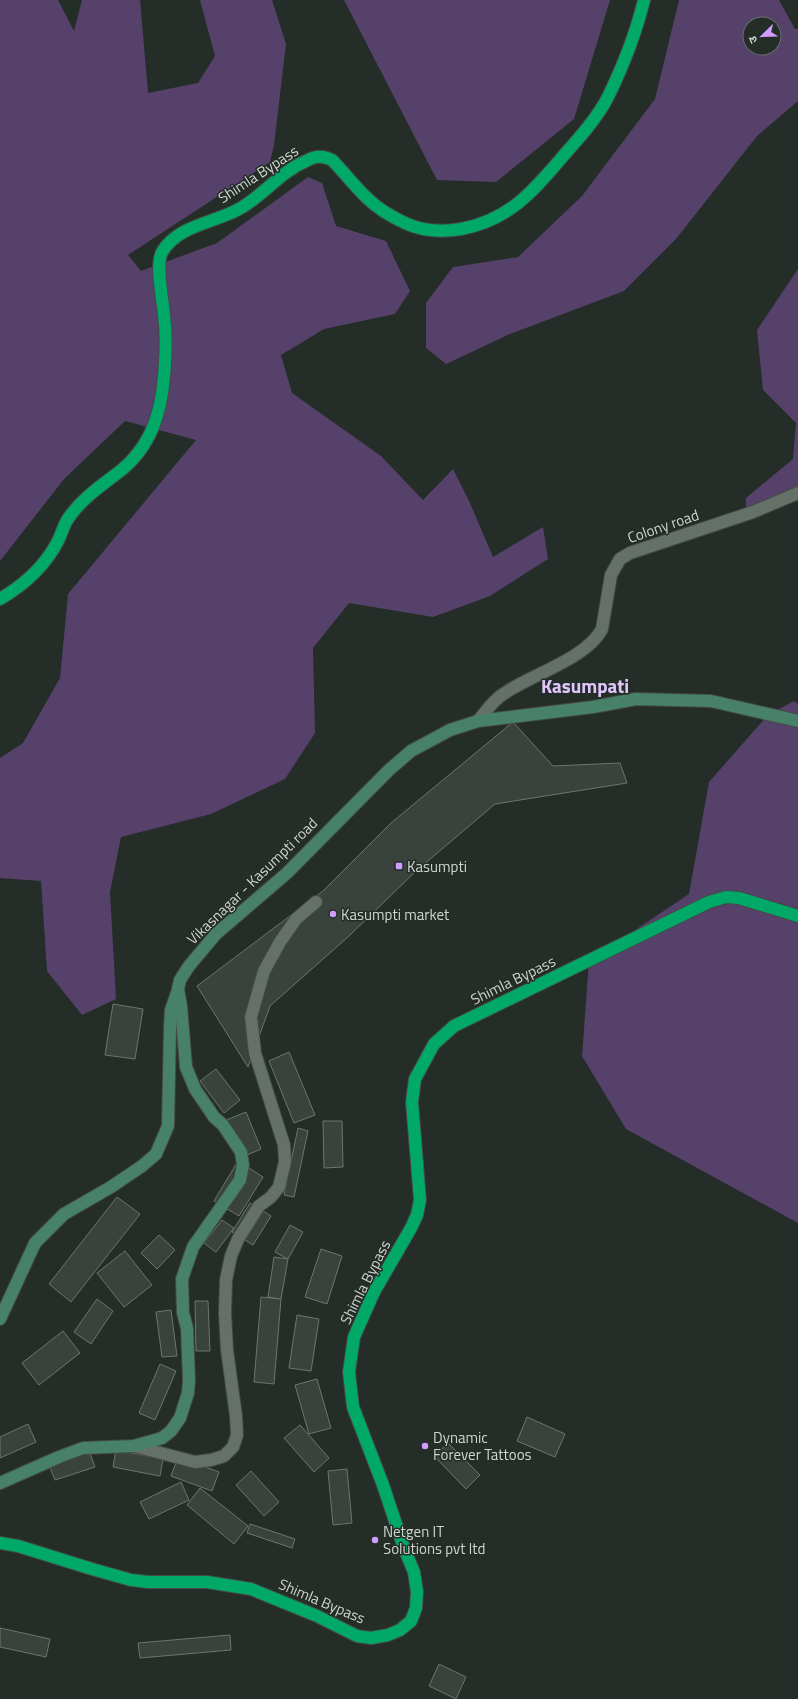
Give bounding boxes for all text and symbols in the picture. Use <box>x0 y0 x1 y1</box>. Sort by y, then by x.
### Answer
north arrow <box>742 16 782 56</box>
text: उ <box>744 33 761 46</box>
street label: Shimla Bypass <box>213 139 303 209</box>
street label: Colony road <box>624 503 702 549</box>
district label: Kasumpati <box>541 671 629 700</box>
street label: Vikasnagar - Kasumpti road <box>181 812 323 950</box>
place label: Kasumpti <box>407 855 467 878</box>
marker: Kasumpti <box>394 861 404 871</box>
place label: Kasumpti market <box>341 903 450 926</box>
marker: Kasumpti market <box>328 909 338 919</box>
street label: Shimla Bypass <box>467 949 559 1011</box>
street label: Shimla Bypass <box>334 1236 396 1328</box>
place label: Dynamic Forever Tattoos <box>433 1426 532 1466</box>
marker: Dynamic Forever Tattoos <box>420 1441 430 1451</box>
place label: Netgen IT Solutions pvt ltd <box>383 1520 486 1560</box>
marker: Netgen IT Solutions pvt ltd <box>370 1535 380 1545</box>
street label: Shimla Bypass <box>275 1572 369 1630</box>

